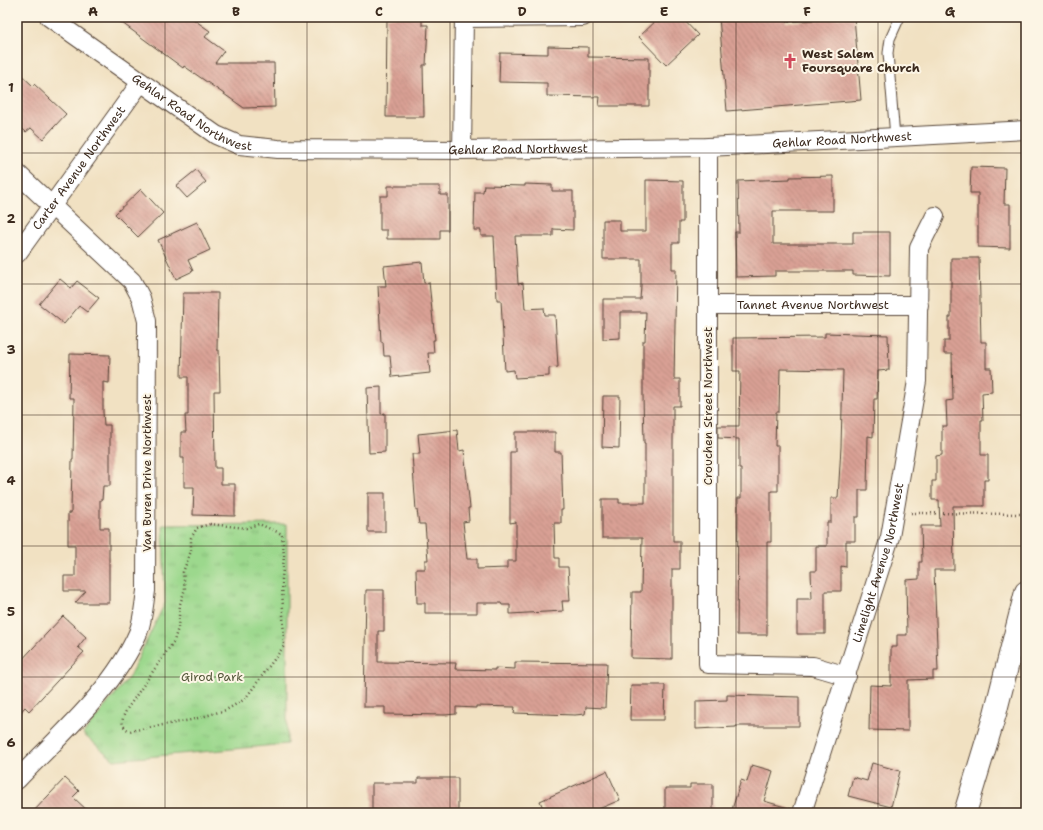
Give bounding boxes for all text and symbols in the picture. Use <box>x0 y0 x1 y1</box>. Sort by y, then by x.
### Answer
text: A <box>88 3 98 20</box>
text: B <box>232 3 240 20</box>
text: C <box>375 3 383 20</box>
text: D <box>517 3 527 20</box>
text: E <box>660 3 669 20</box>
text: F <box>803 3 811 20</box>
text: G <box>945 3 956 20</box>
place label: West Salem Foursquare Church <box>802 46 920 76</box>
church icon: West Salem Foursquare Church <box>781 52 799 70</box>
street label: Gehlar Road Northwest <box>129 70 253 154</box>
text: 1 <box>8 79 14 96</box>
street label: Carter Avenue Northwest <box>29 103 129 233</box>
street label: Gehlar Road Northwest <box>772 128 912 152</box>
street label: Gehlar Road Northwest <box>448 140 588 158</box>
text: 2 <box>6 210 16 227</box>
street label: Tannet Avenue Northwest <box>737 297 889 313</box>
street label: Crouchen Street Northwest <box>700 327 716 485</box>
text: 3 <box>6 341 16 358</box>
street label: Van Buren Drive Northwest <box>139 394 155 552</box>
text: 4 <box>6 472 16 489</box>
street label: Limelight Avenue Northwest <box>849 481 907 645</box>
text: 5 <box>7 603 15 620</box>
park label: Girod Park <box>181 669 243 685</box>
text: 6 <box>6 734 16 751</box>

